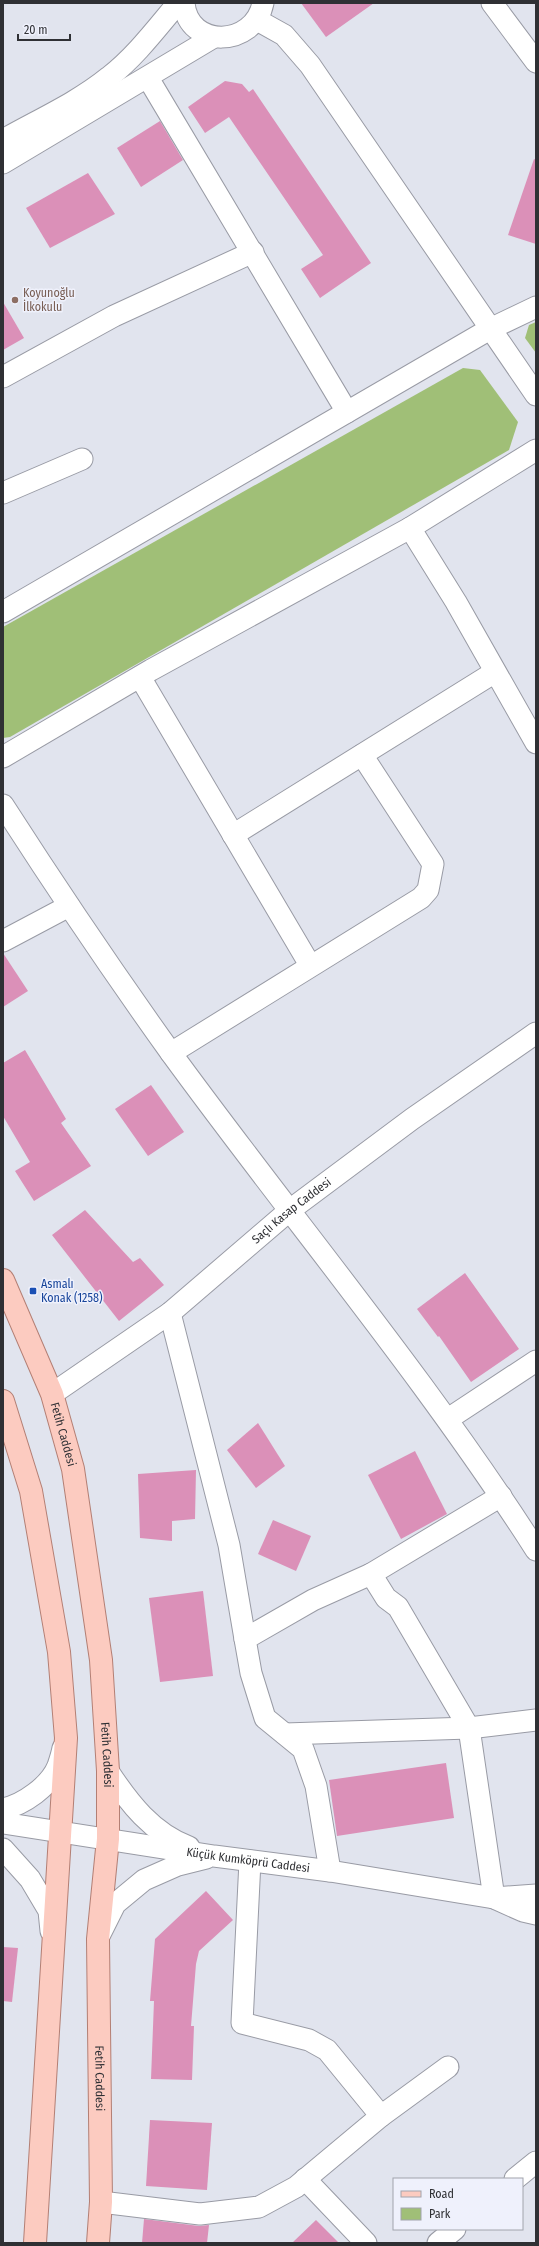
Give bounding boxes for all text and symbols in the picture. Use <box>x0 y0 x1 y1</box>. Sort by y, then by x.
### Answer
scale bar <box>18 16 70 42</box>
text: 20 m <box>24 23 48 37</box>
place label: Koyunoğlu İlkokulu <box>23 286 75 314</box>
marker: Koyunoğlu İlkokulu <box>10 295 20 305</box>
street label: Saçlı Kasap Caddesi <box>249 1175 334 1246</box>
place label: Asmalı Konak (1258) <box>41 1277 103 1305</box>
marker: Asmalı Konak (1258) <box>28 1286 38 1296</box>
street label: Fetih Caddesi <box>48 1401 79 1468</box>
street label: Fetih Caddesi <box>98 1722 115 1788</box>
street label: Küçük Kumköprü Caddesi <box>185 1845 311 1875</box>
street label: Fetih Caddesi <box>92 2045 107 2111</box>
legend <box>393 2178 523 2230</box>
text: Road <box>429 2187 454 2201</box>
text: Park <box>429 2207 451 2221</box>

